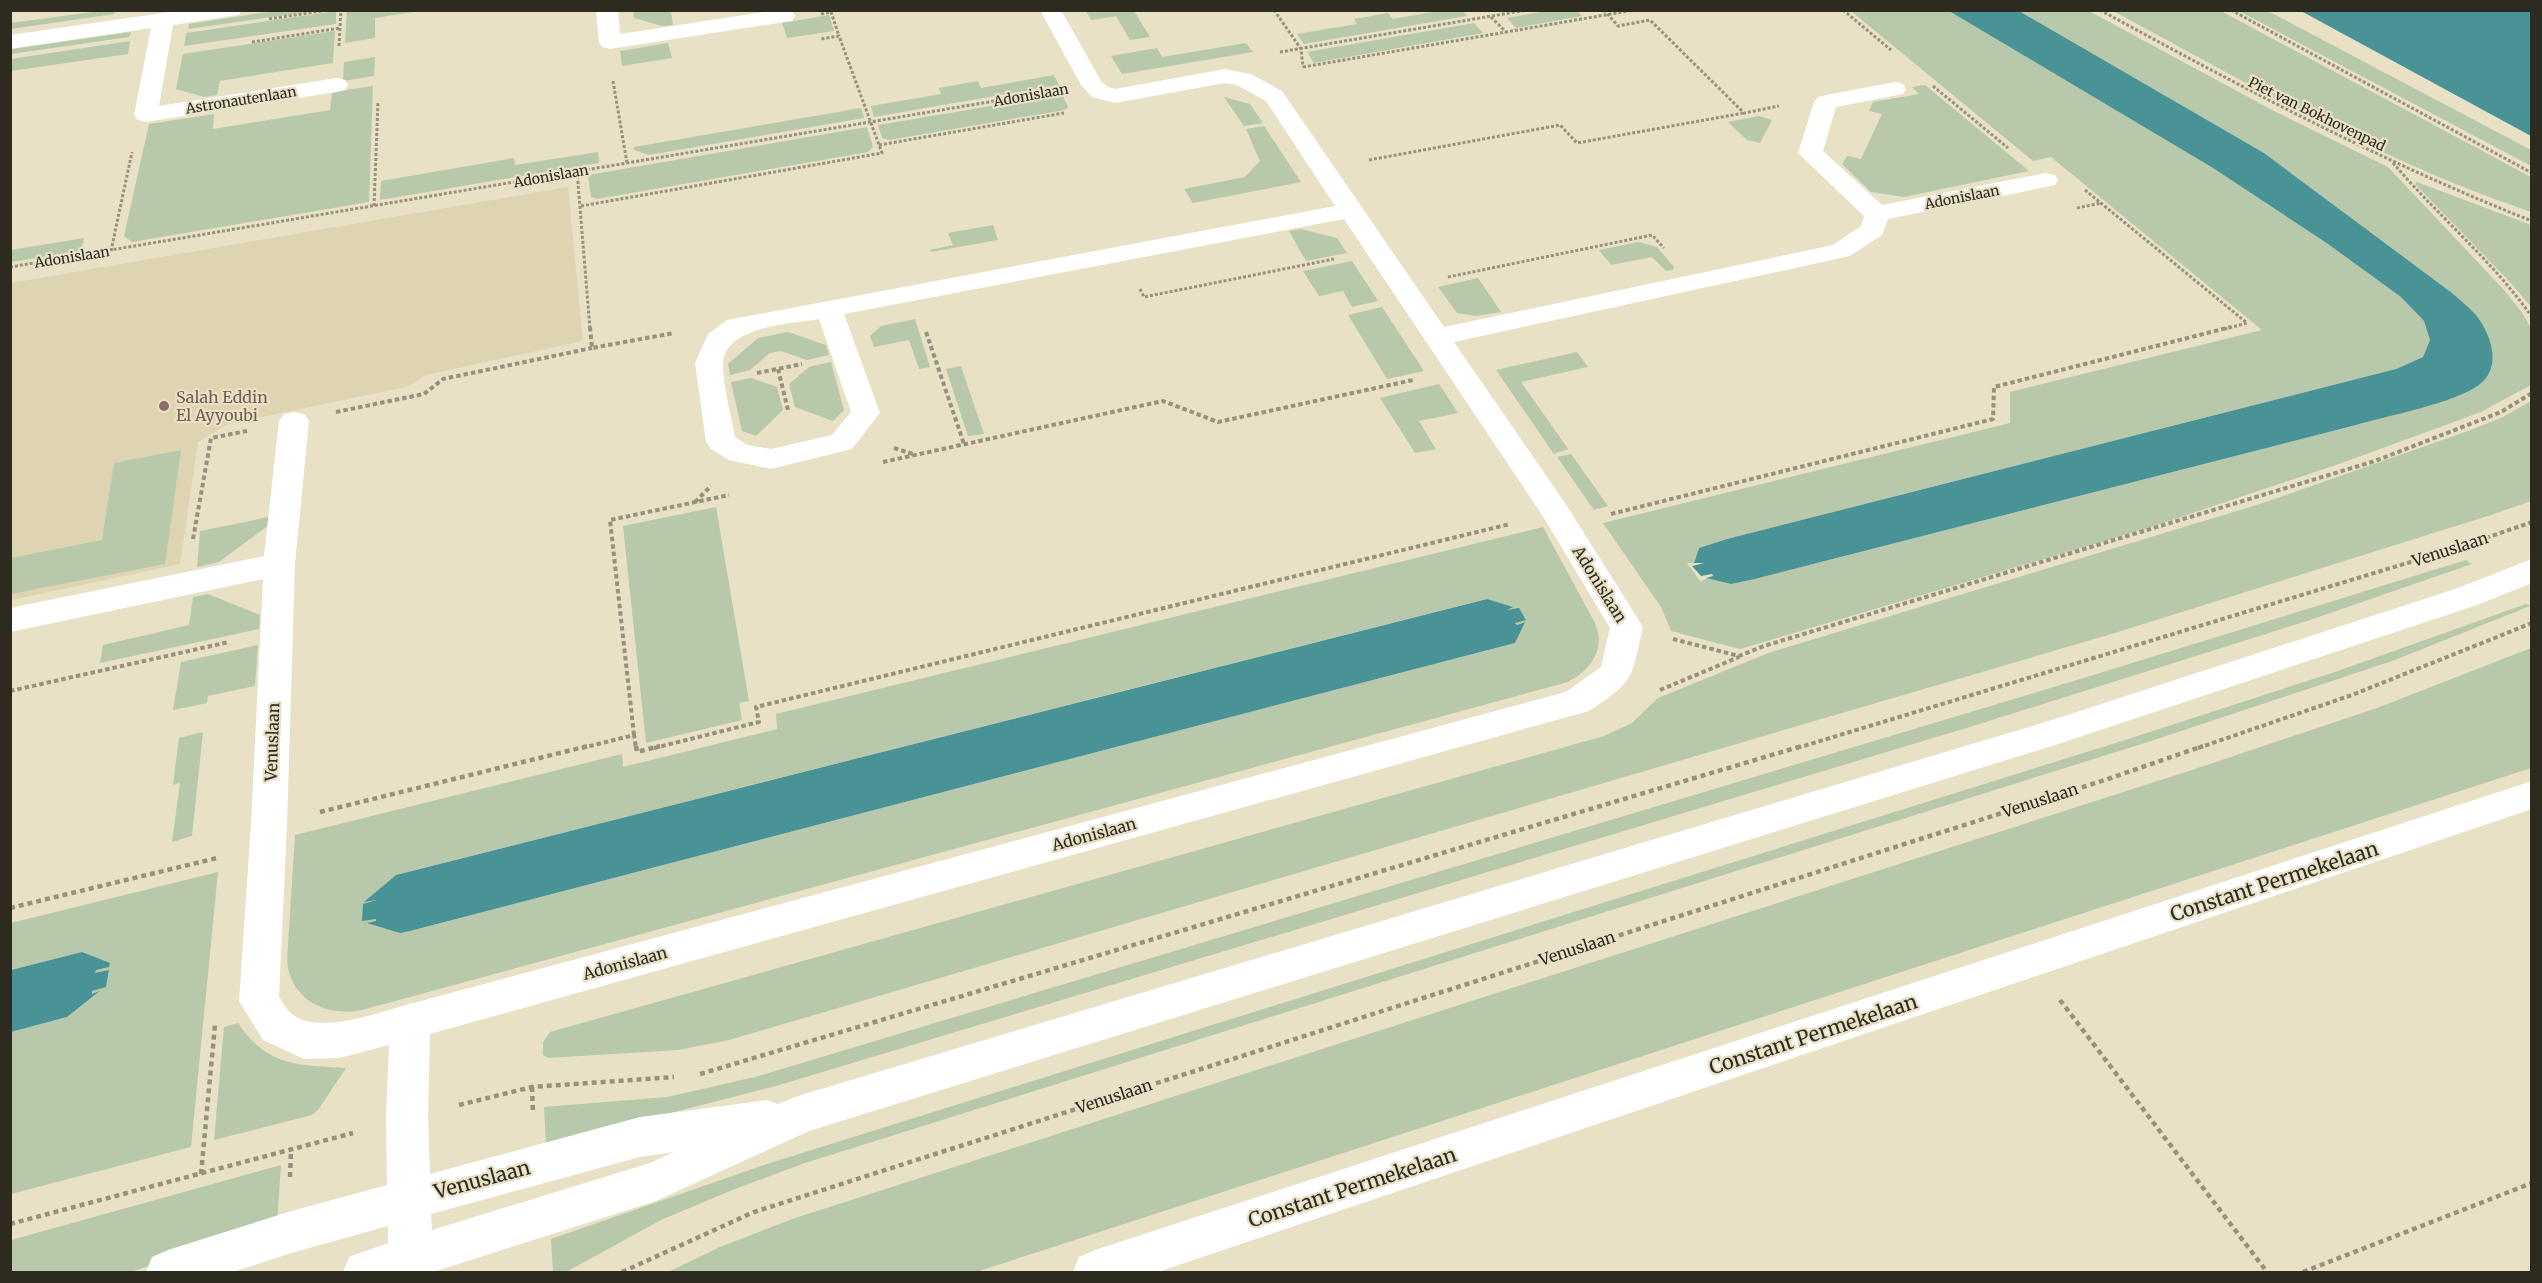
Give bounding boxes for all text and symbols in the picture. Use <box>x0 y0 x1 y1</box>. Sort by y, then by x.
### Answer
street label: Piet van Bokhovenpad <box>2245 73 2389 155</box>
street label: Adonislaan <box>991 80 1070 111</box>
street label: Astronautenlaan <box>183 82 298 118</box>
street label: Adonislaan <box>511 161 590 192</box>
street label: Adonislaan <box>1922 181 2001 213</box>
street label: Adonislaan <box>32 242 111 272</box>
place label: Salah Eddin El Ayyoubi <box>176 387 268 425</box>
marker: Salah Eddin El Ayyoubi <box>157 399 171 413</box>
street label: Venuslaan <box>2408 527 2491 571</box>
street label: Adonislaan <box>1568 541 1632 626</box>
street label: Venuslaan <box>261 702 283 783</box>
street label: Venuslaan <box>1998 778 2081 822</box>
street label: Adonislaan <box>1049 813 1139 855</box>
street label: Constant Permekelaan <box>2167 836 2381 926</box>
street label: Venuslaan <box>1535 926 1618 970</box>
street label: Adonislaan <box>580 942 670 984</box>
street label: Constant Permekelaan <box>1706 989 1920 1079</box>
street label: Venuslaan <box>1072 1074 1155 1118</box>
street label: Constant Permekelaan <box>1245 1142 1459 1232</box>
street label: Venuslaan <box>430 1154 533 1204</box>

